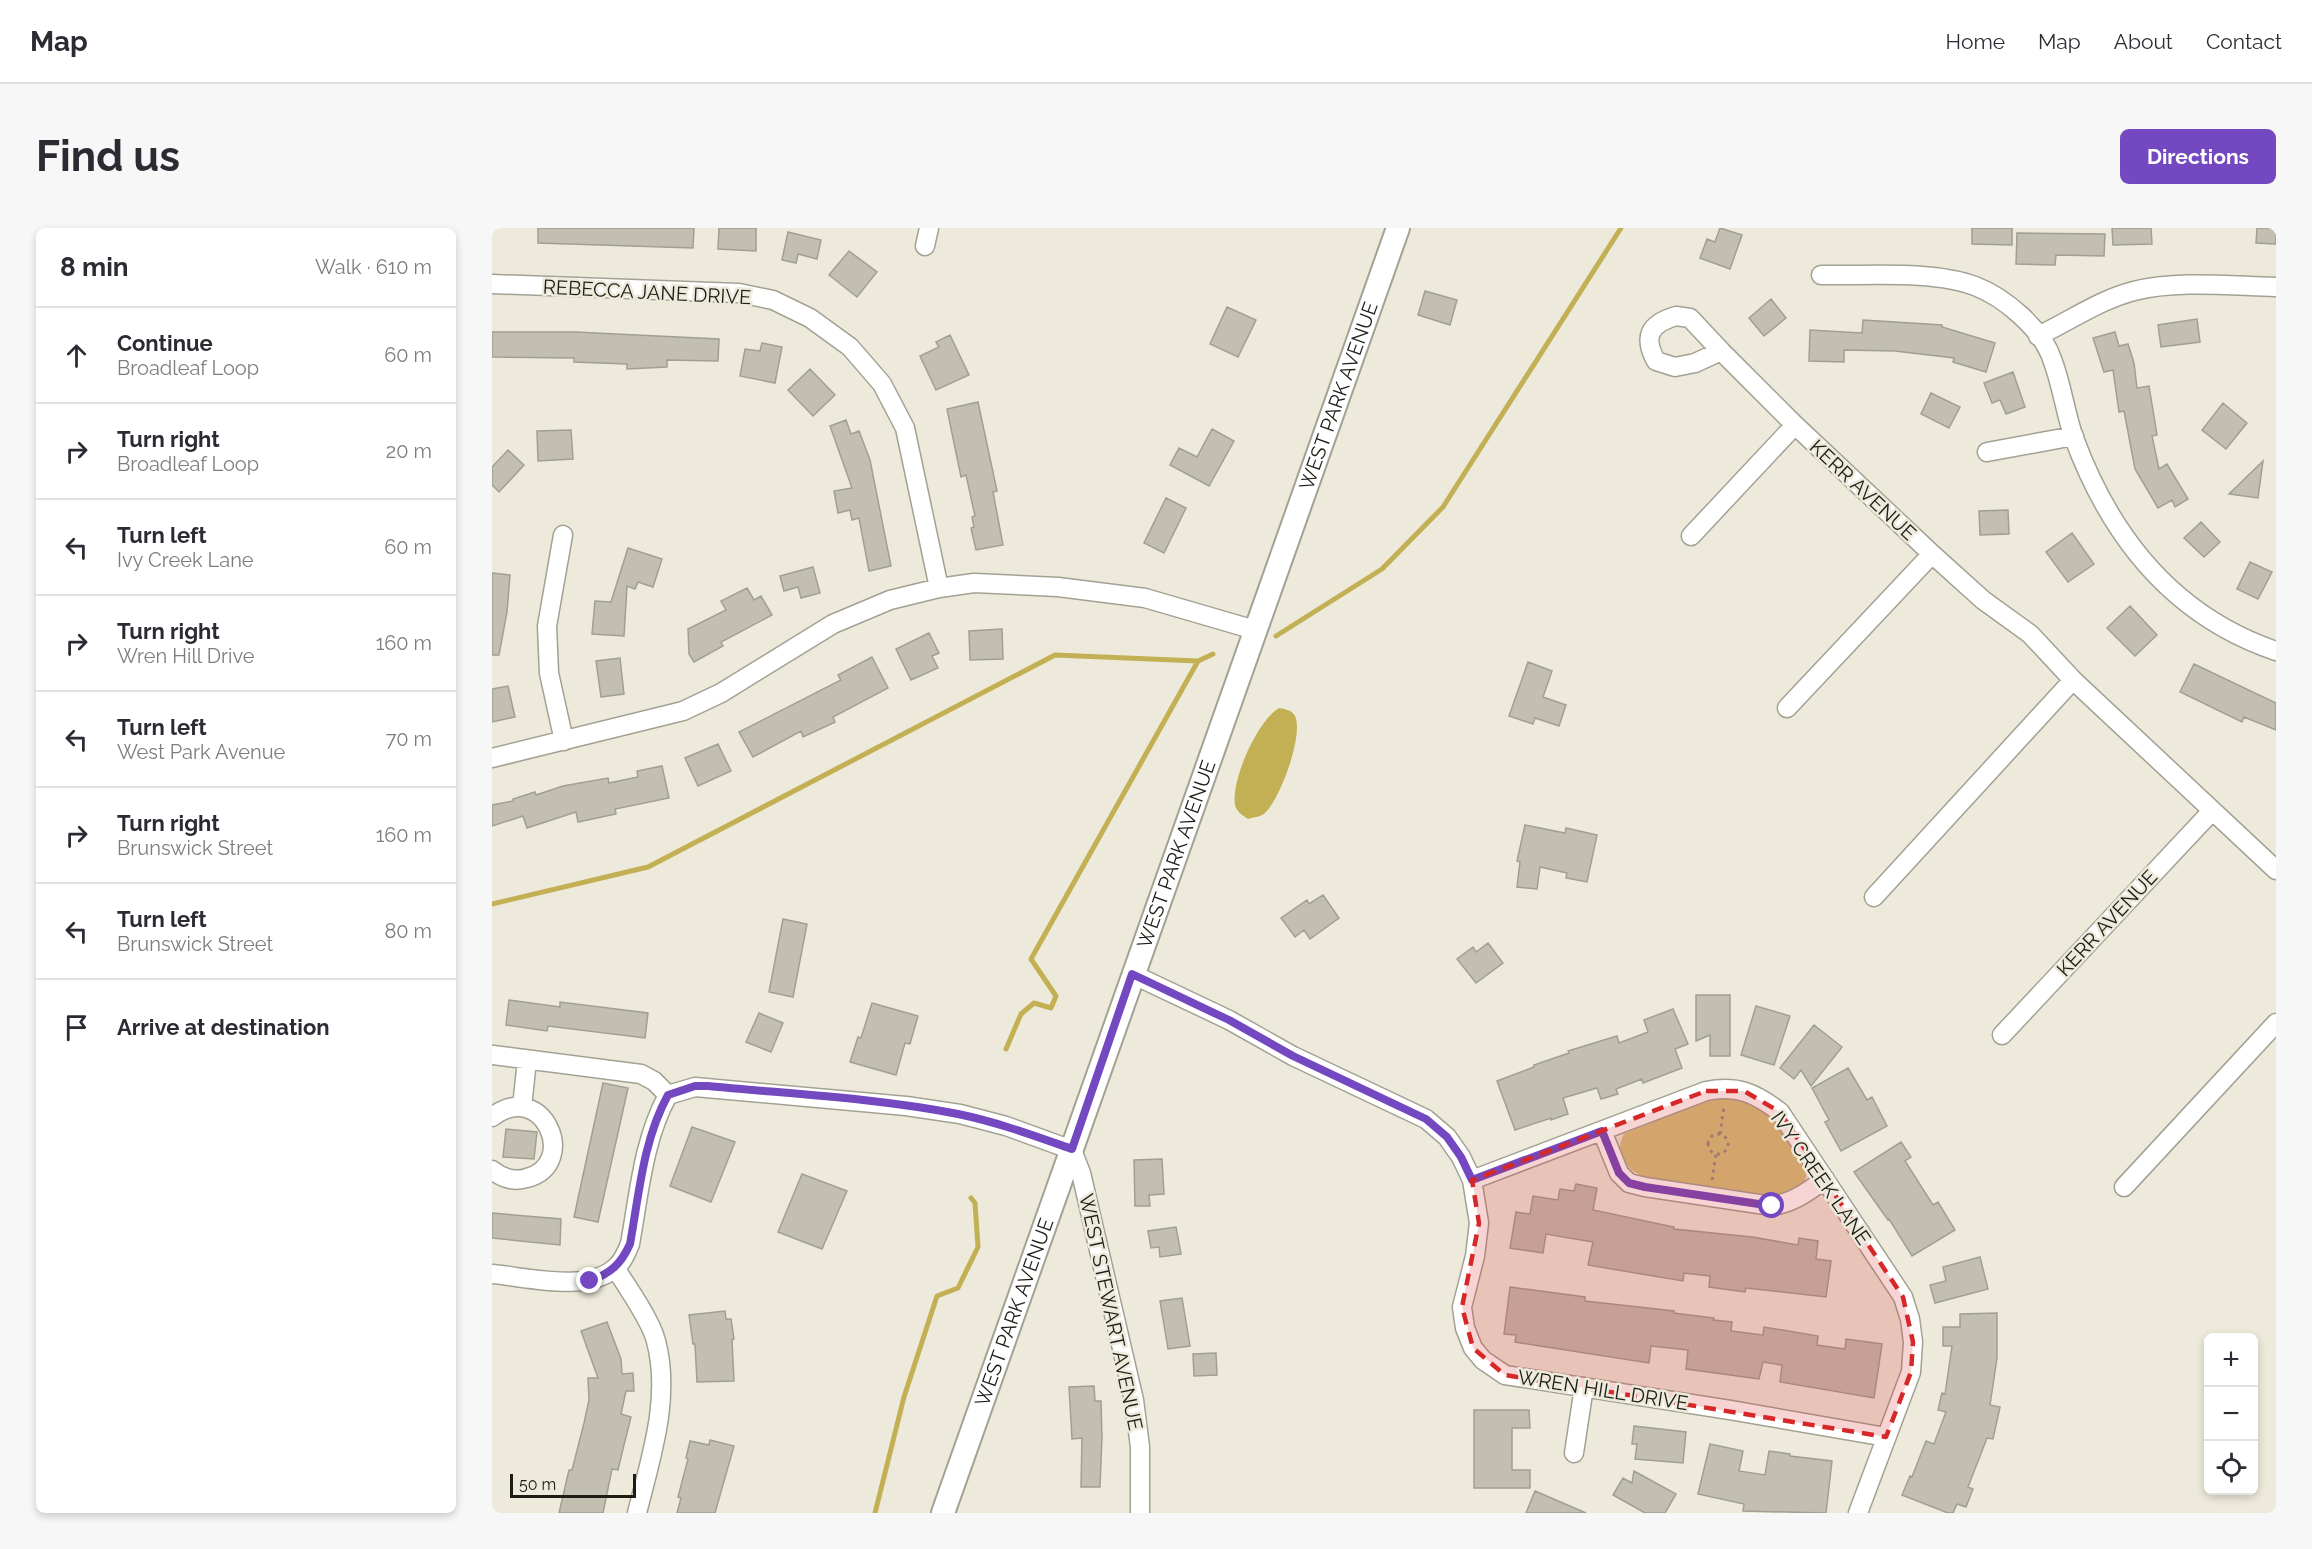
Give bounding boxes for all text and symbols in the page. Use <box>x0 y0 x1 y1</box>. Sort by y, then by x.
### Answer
text: Map <box>30 25 88 58</box>
text: Home <box>1946 29 2005 54</box>
text: Map <box>2038 29 2081 54</box>
text: About <box>2114 29 2173 54</box>
text: Contact <box>2206 29 2282 54</box>
button: Directions <box>2120 129 2276 184</box>
text: Find us <box>36 132 180 181</box>
text: 8 min <box>60 252 128 282</box>
text: Walk · 610 m <box>315 255 432 279</box>
street label: REBECCA JANE DRIVE <box>542 275 752 309</box>
street label: WEST PARK AVENUE <box>1294 299 1383 493</box>
text: Continue <box>117 330 213 356</box>
icon: ahead <box>60 339 93 372</box>
text: 60 m <box>384 343 432 367</box>
text: Broadleaf Loop <box>117 356 259 380</box>
text: Turn right <box>117 426 220 452</box>
icon: right <box>60 435 93 468</box>
street label: KERR AVENUE <box>1805 435 1921 545</box>
text: 20 m <box>386 439 432 463</box>
text: Broadleaf Loop <box>117 452 259 476</box>
text: Turn left <box>117 522 207 548</box>
icon: left <box>60 531 93 564</box>
text: 60 m <box>384 535 432 559</box>
text: Ivy Creek Lane <box>117 548 254 572</box>
text: Turn right <box>117 618 220 644</box>
icon: right <box>60 627 93 660</box>
text: 160 m <box>376 631 432 655</box>
text: Wren Hill Drive <box>117 644 255 668</box>
text: Turn left <box>117 714 207 740</box>
icon: left <box>60 723 93 756</box>
text: 70 m <box>386 727 432 751</box>
text: West Park Avenue <box>117 740 285 764</box>
street label: WEST PARK AVENUE <box>1132 757 1221 951</box>
text: Turn right <box>117 810 220 836</box>
icon: right <box>60 819 93 852</box>
text: 160 m <box>376 823 432 847</box>
text: Brunswick Street <box>117 836 273 860</box>
street label: KERR AVENUE <box>2052 865 2162 981</box>
text: Turn left <box>117 906 207 932</box>
icon: left <box>60 915 93 948</box>
text: 80 m <box>384 919 432 943</box>
text: Brunswick Street <box>117 932 273 956</box>
icon: arrive <box>60 1011 93 1044</box>
text: Arrive at destination <box>117 1014 330 1040</box>
street label: IVY CREEK LANE <box>1766 1107 1876 1249</box>
street label: WEST STEWART AVENUE <box>1074 1191 1148 1433</box>
route start <box>1758 1192 1784 1218</box>
street label: WEST PARK AVENUE <box>970 1215 1058 1410</box>
route end <box>576 1267 602 1293</box>
map controls <box>2204 1333 2258 1495</box>
button: + <box>2204 1333 2258 1387</box>
street label: WREN HILL DRIVE <box>1516 1365 1690 1415</box>
button: − <box>2204 1387 2258 1441</box>
button: locate <box>2204 1441 2258 1495</box>
scale bar <box>510 1471 636 1498</box>
text: 50 m <box>519 1475 556 1494</box>

